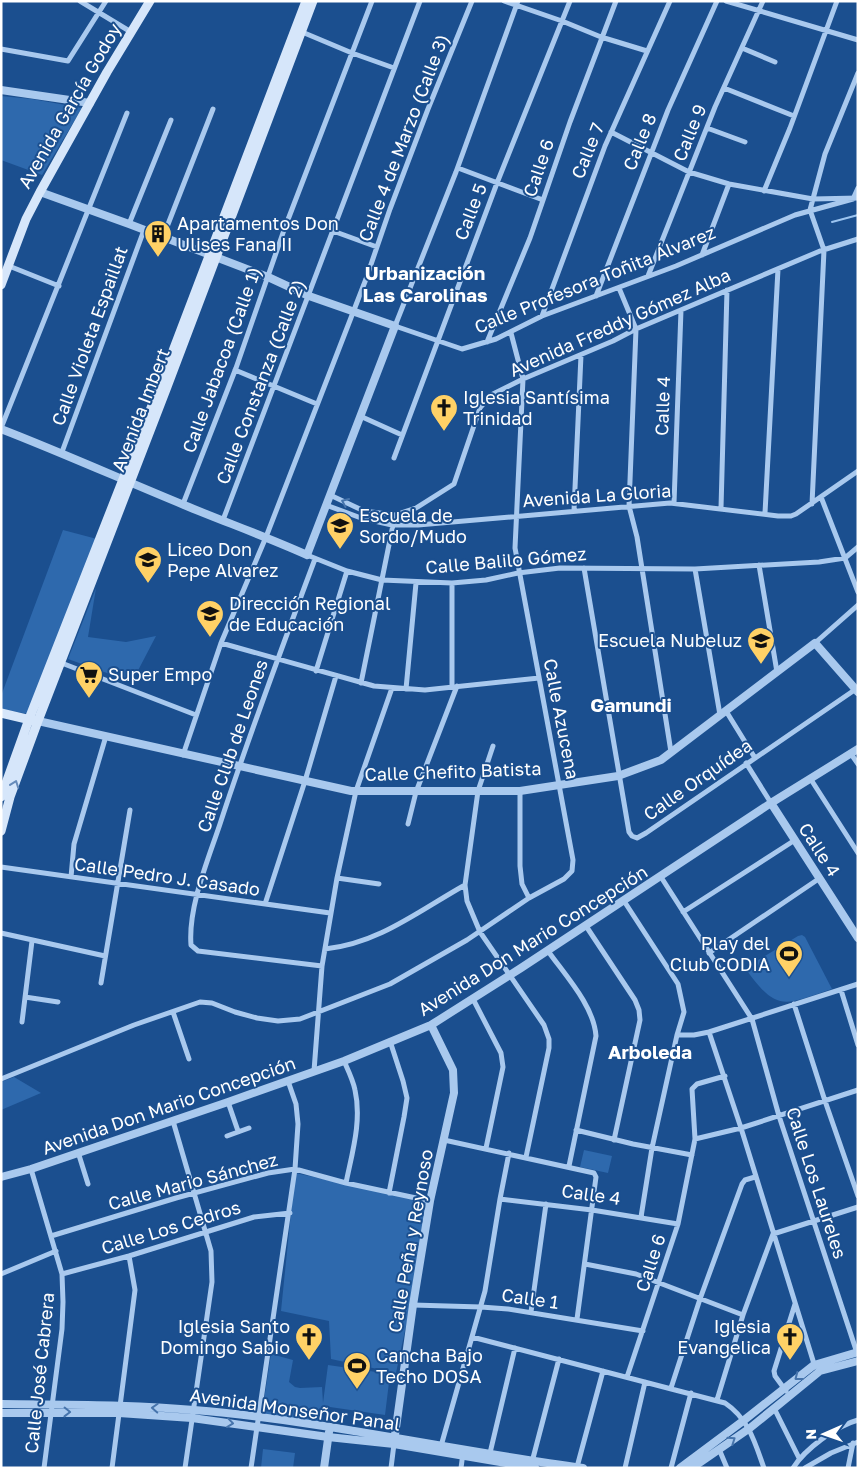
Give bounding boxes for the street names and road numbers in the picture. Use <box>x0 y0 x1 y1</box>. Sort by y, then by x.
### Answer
street label: Avenida García Godoy <box>13 19 125 192</box>
street label: Calle 4 de Marzo (Calle 3) <box>353 31 453 244</box>
street label: Calle 9 <box>668 101 710 164</box>
street label: Calle 8 <box>618 110 660 173</box>
street label: Calle 7 <box>566 120 608 182</box>
street label: Calle 6 <box>518 136 558 199</box>
street label: Calle 5 <box>449 180 491 243</box>
street label: Calle Profesora Toñita Álvarez <box>471 221 718 338</box>
street label: Calle Violeta Espaillat <box>46 243 132 428</box>
street label: Avenida Freddy Gómez Alba <box>506 263 734 381</box>
street label: Calle Jabacoa (Calle 1) <box>177 264 265 456</box>
street label: Calle Constanza (Calle 2) <box>211 276 309 487</box>
street label: Avenida Imbert <box>106 345 174 474</box>
street label: Calle 4 <box>650 376 674 436</box>
street label: Avenida La Gloria <box>522 479 672 511</box>
street label: Calle Balilo Gómez <box>425 542 587 578</box>
street label: Calle Club de Leones <box>192 656 272 835</box>
street label: Calle Azucena <box>539 657 584 781</box>
street label: Calle Orquídea <box>639 734 756 825</box>
street label: Calle Chefito Batista <box>364 757 542 785</box>
street label: Calle 4 <box>794 818 845 880</box>
street label: Calle Pedro J. Casado <box>73 852 261 900</box>
street label: Avenida Don Mario Concepción <box>414 860 651 1020</box>
street label: Avenida Don Mario Concepción <box>39 1051 298 1159</box>
street label: Calle Los Laureles <box>782 1104 852 1261</box>
street label: Calle Mario Sánchez <box>105 1148 280 1214</box>
street label: Calle Peña y Reynoso <box>383 1148 437 1334</box>
street label: Calle 4 <box>560 1179 622 1209</box>
street label: Calle Los Cedros <box>98 1195 243 1259</box>
street label: Calle 6 <box>630 1231 670 1294</box>
street label: Calle 1 <box>500 1283 560 1313</box>
street label: Calle José Cabrera <box>20 1291 58 1454</box>
street label: Avenida Monseñor Panal <box>189 1383 402 1435</box>

